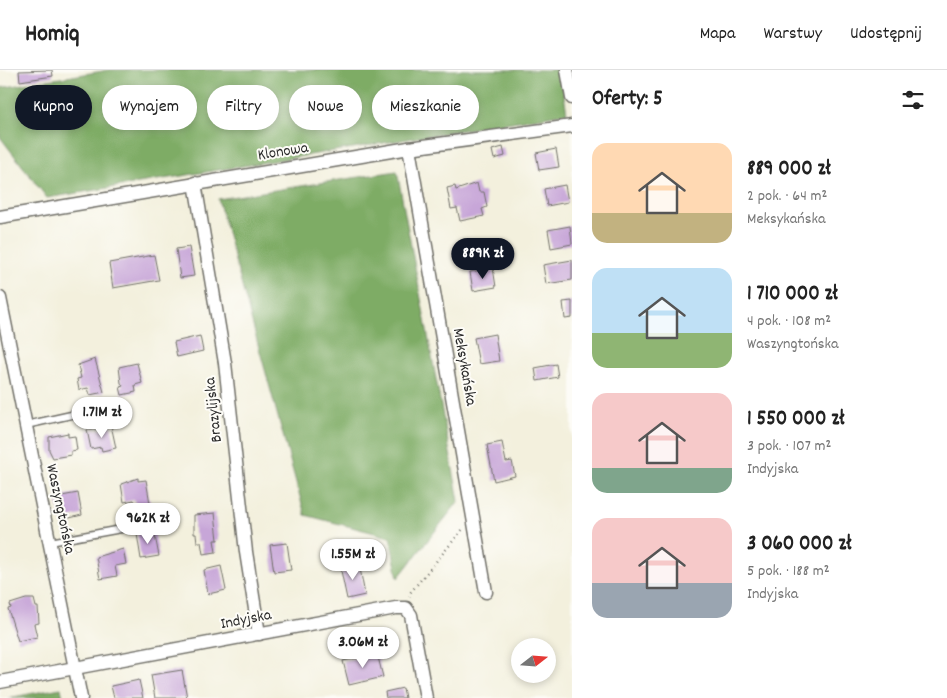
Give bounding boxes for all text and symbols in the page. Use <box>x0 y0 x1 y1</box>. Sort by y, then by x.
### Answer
text: Homiq <box>25 18 80 52</box>
text: Mapa <box>700 22 736 47</box>
text: Warstwy <box>764 22 822 47</box>
text: Udostępnij <box>850 22 922 47</box>
chip: Kupno <box>15 85 92 130</box>
chip: Wynajem <box>102 85 197 130</box>
chip: Filtry <box>207 85 279 130</box>
chip: Nowe <box>289 85 362 130</box>
chip: Mieszkanie <box>372 85 479 130</box>
text: Oferty: 5 <box>592 85 663 115</box>
icon: filters <box>899 86 927 114</box>
street label: Klonowa <box>256 137 310 167</box>
text: 889 000 zł <box>747 155 831 185</box>
icon: home <box>632 163 692 223</box>
text: 2 pok. · 64 m² <box>747 185 827 208</box>
text: Meksykańska <box>747 208 825 231</box>
pin: 889K zł <box>437 238 529 280</box>
text: 889K zł <box>462 242 504 265</box>
text: 1 710 000 zł <box>747 280 838 310</box>
icon: home <box>632 288 692 348</box>
text: 4 pok. · 108 m² <box>747 310 831 333</box>
street label: Meksykańska <box>446 326 482 408</box>
text: Waszyngtońska <box>747 333 839 356</box>
street label: Brazylijska <box>199 376 229 444</box>
pin: 1.71M zł <box>50 396 154 439</box>
text: 1.71M zł <box>83 401 121 424</box>
text: 1 550 000 zł <box>747 405 845 435</box>
icon: home <box>632 413 692 473</box>
text: 3 pok. · 107 m² <box>747 435 831 458</box>
text: Indyjska <box>747 458 798 481</box>
street label: Waszyngtońska <box>39 462 81 557</box>
pin: 962K zł <box>102 502 194 545</box>
text: 962K zł <box>126 507 170 530</box>
text: 3 060 000 zł <box>747 530 852 560</box>
pin: 1.55M zł <box>301 538 405 581</box>
icon: home <box>632 538 692 598</box>
text: 1.55M zł <box>331 543 375 566</box>
text: 5 pok. · 188 m² <box>747 560 830 583</box>
text: Indyjska <box>747 583 798 606</box>
street label: Indyjska <box>219 604 274 636</box>
pin: 3.06M zł <box>311 626 415 669</box>
text: 3.06M zł <box>338 631 388 654</box>
north arrow <box>511 638 556 682</box>
map controls <box>511 638 556 683</box>

